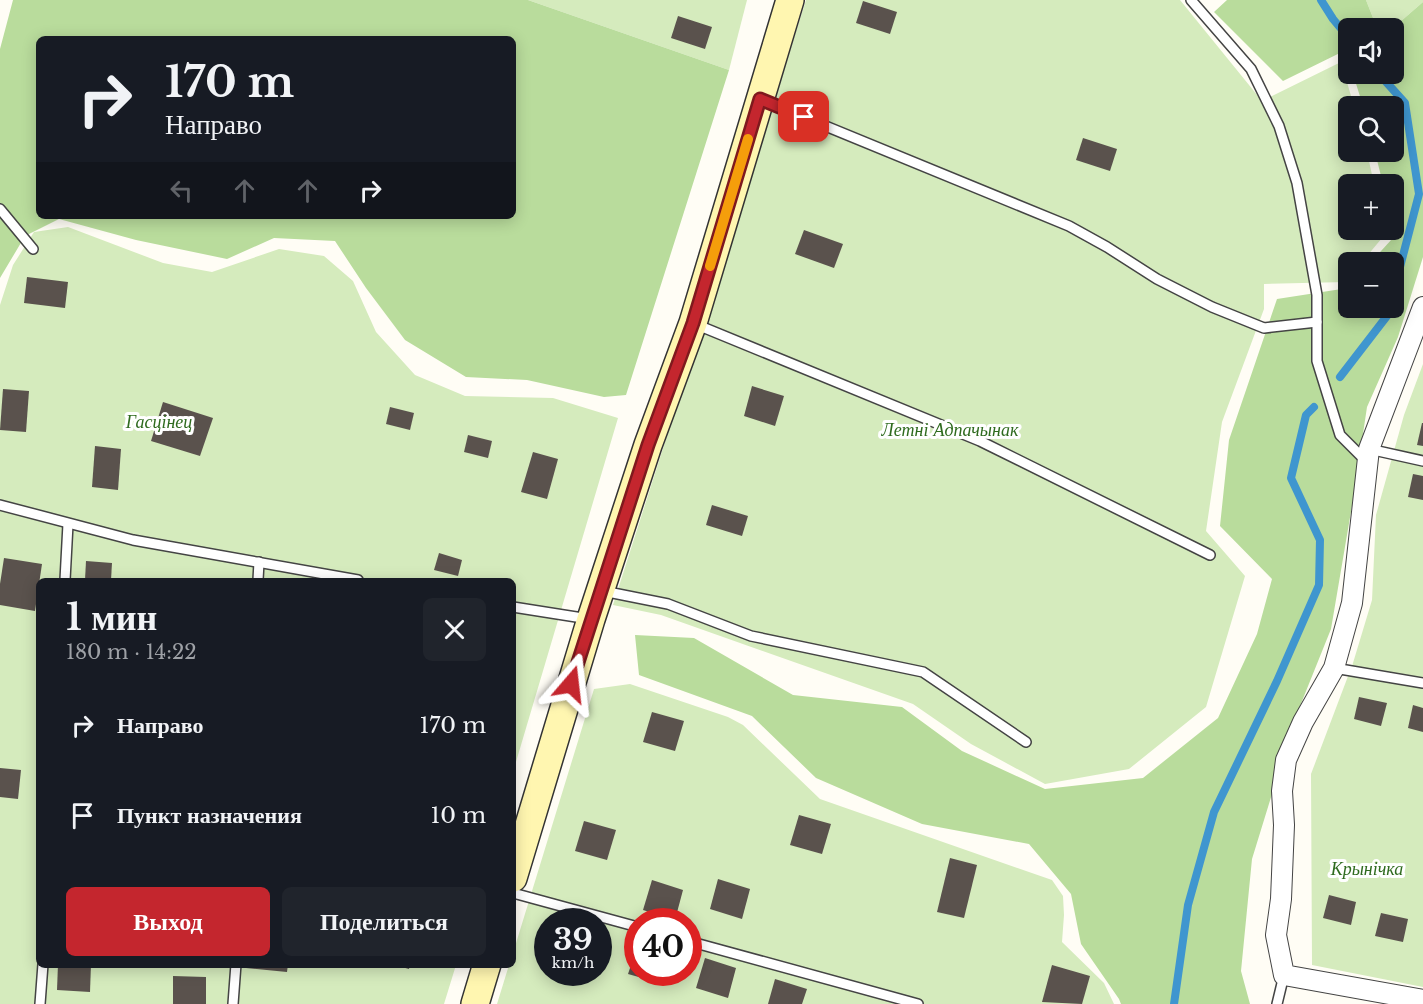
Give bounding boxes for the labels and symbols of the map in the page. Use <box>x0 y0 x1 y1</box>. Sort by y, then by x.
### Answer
pin <box>778 91 829 142</box>
park label: Гасцінец <box>125 411 192 433</box>
park label: Летні Адпачынак <box>881 419 1019 441</box>
position arrow <box>539 652 603 716</box>
park label: Крынічка <box>1330 858 1403 880</box>
speed limit sign: 40 <box>624 908 702 986</box>

